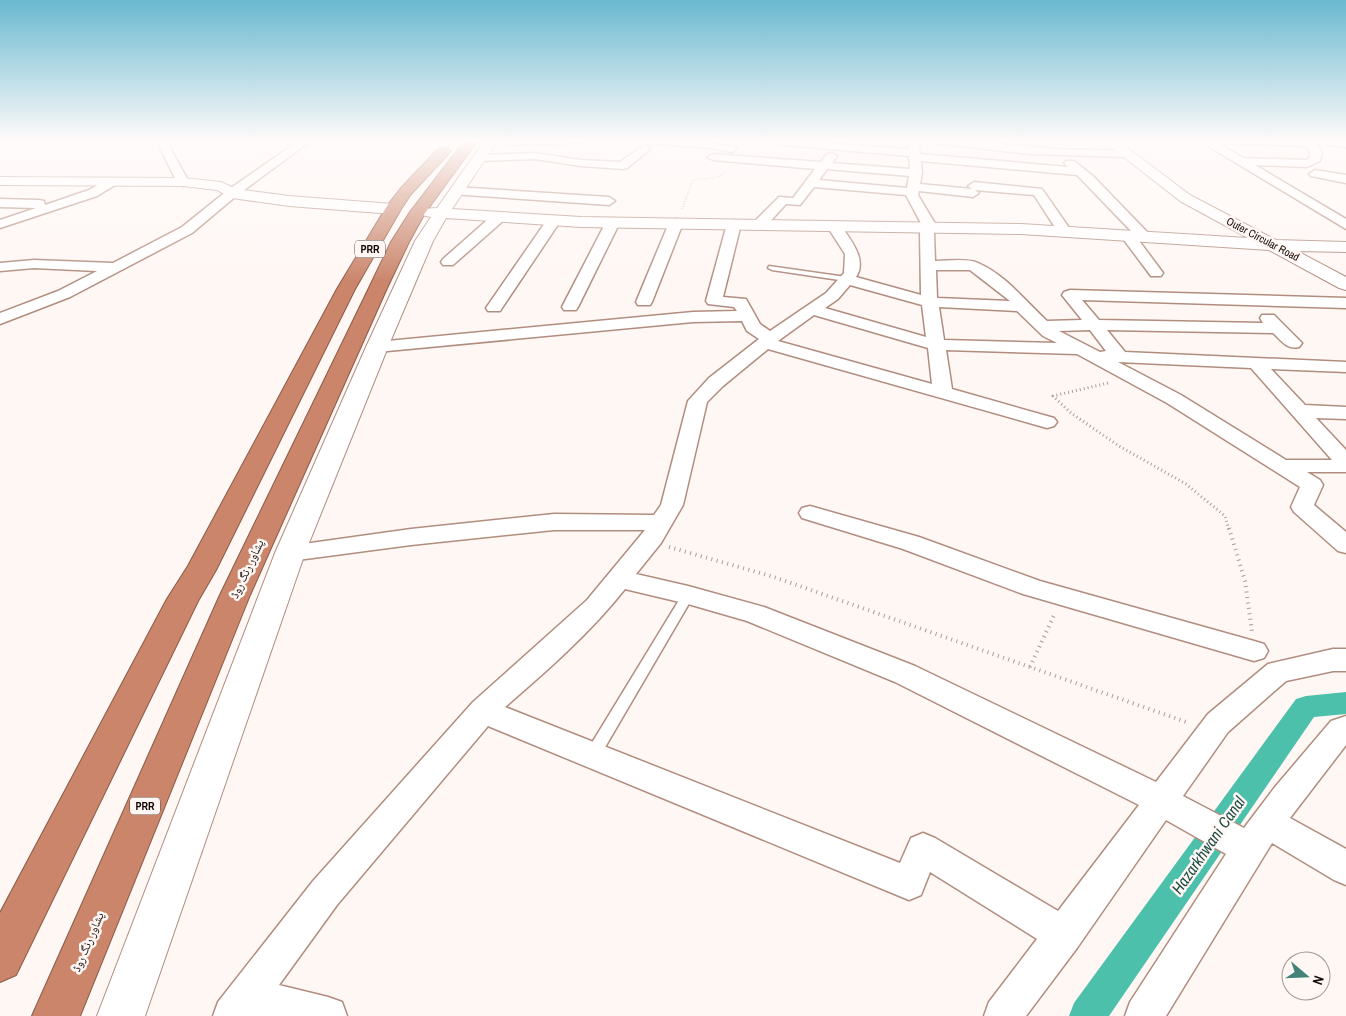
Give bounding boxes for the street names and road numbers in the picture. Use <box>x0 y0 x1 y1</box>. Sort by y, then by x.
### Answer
street label: Outer Circular Road <box>1224 214 1302 264</box>
road number: PRR <box>355 240 385 258</box>
street label: پشاور رنگ روڈ <box>226 537 268 601</box>
road number: PRR <box>130 798 160 814</box>
street label: پشاور رنگ روڈ <box>68 909 108 974</box>

